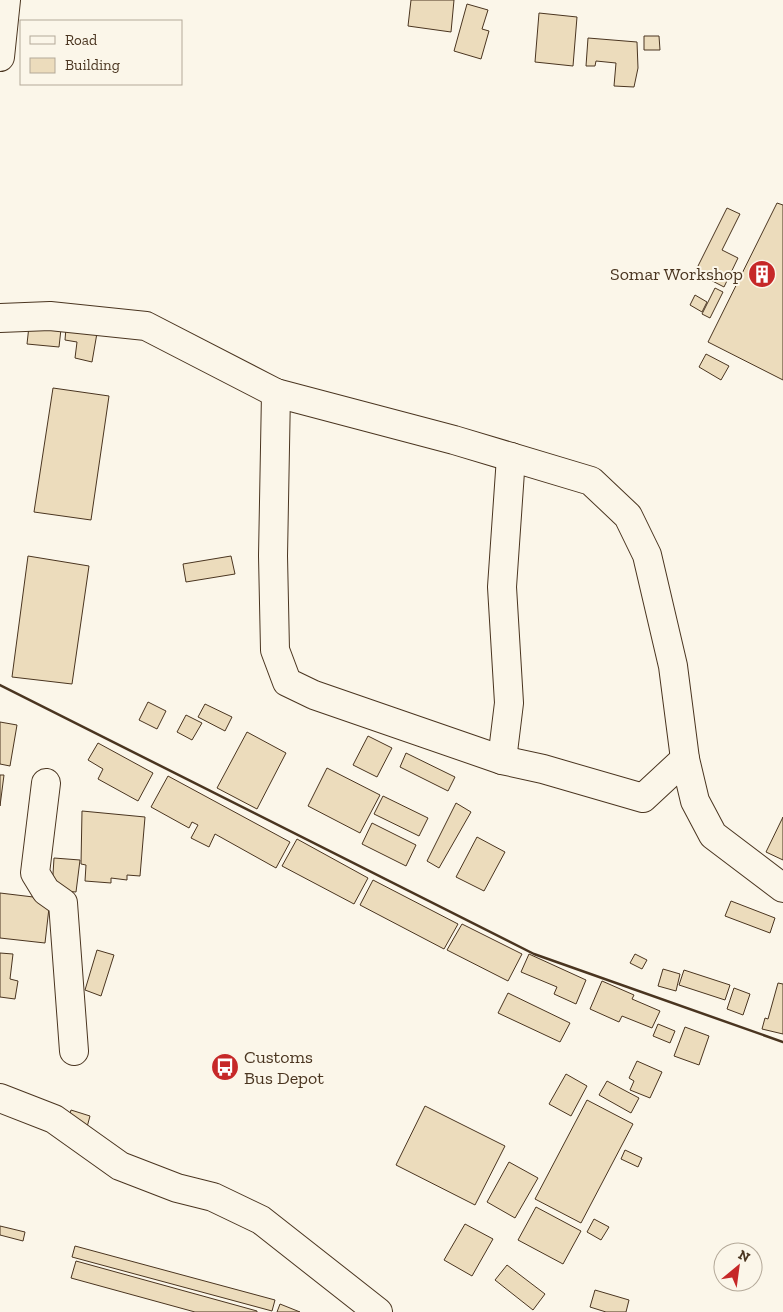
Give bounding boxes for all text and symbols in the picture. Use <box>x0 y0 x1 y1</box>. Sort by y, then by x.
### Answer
legend <box>20 20 182 85</box>
text: Road <box>65 31 98 49</box>
text: Building <box>65 56 120 74</box>
building icon: Somar Workshop <box>747 259 777 289</box>
place label: Somar Workshop <box>610 263 743 285</box>
place label: Customs Bus Depot <box>244 1046 324 1089</box>
bus stop icon: Customs Bus Depot <box>210 1052 240 1082</box>
north arrow <box>713 1242 763 1292</box>
text: N <box>735 1246 753 1266</box>

